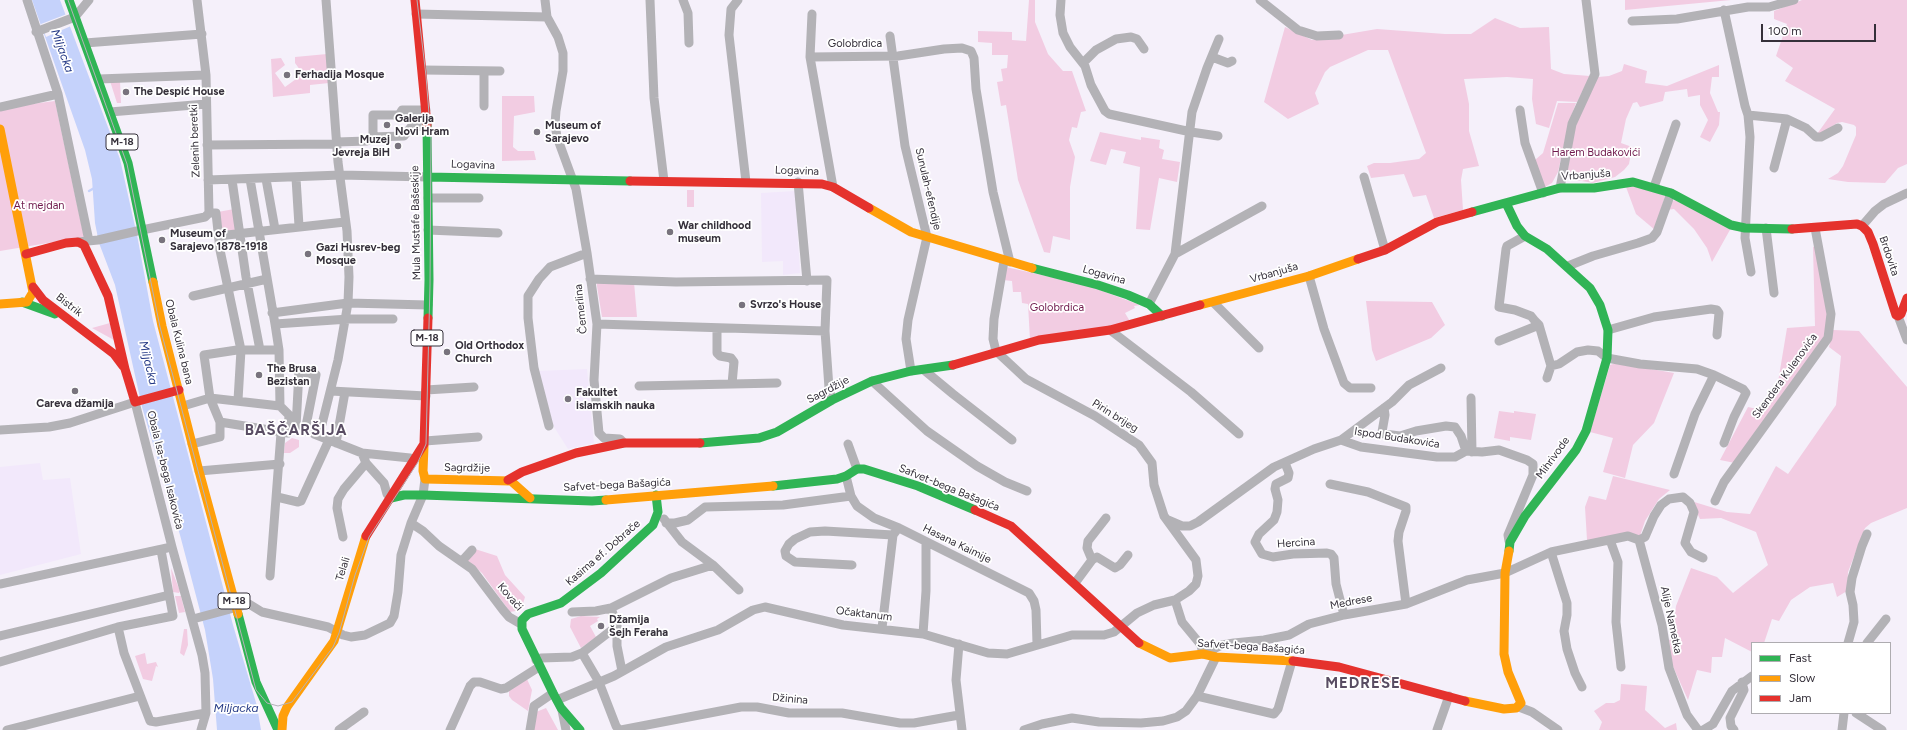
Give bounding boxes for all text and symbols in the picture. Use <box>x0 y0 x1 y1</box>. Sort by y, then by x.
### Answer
scale bar <box>1763 16 1878 42</box>
text: 100 m <box>1768 24 1802 38</box>
water label: Miljacka <box>48 27 76 75</box>
street label: Golobrdica <box>828 37 882 51</box>
place label: Ferhadija Mosque <box>295 68 384 82</box>
marker: Ferhadija Mosque <box>282 70 292 80</box>
place label: The Despić House <box>134 85 225 99</box>
marker: The Despić House <box>121 87 131 97</box>
street label: Zelenih beretki <box>187 104 203 178</box>
place label: Galerija Novi Hram <box>395 112 449 138</box>
place label: Museum of Sarajevo <box>545 119 601 145</box>
marker: Galerija Novi Hram <box>382 120 392 130</box>
marker: Museum of Sarajevo <box>532 127 542 137</box>
place label: Muzej Jevreja BiH <box>332 133 390 159</box>
road number: M-18 <box>106 134 138 150</box>
marker: Muzej Jevreja BiH <box>393 141 403 151</box>
park label: Harem Budakovići <box>1552 146 1640 160</box>
street label: Sunulah-efendije <box>912 147 944 231</box>
street label: Logavina <box>451 158 495 172</box>
street label: Logavina <box>775 164 819 178</box>
street label: Mula Mustafe Bašeskije <box>408 166 424 280</box>
street label: Vrbanjuša <box>1561 167 1611 183</box>
park label: At mejdan <box>14 199 64 213</box>
place label: War childhood museum <box>678 219 751 245</box>
place label: Museum of Sarajevo 1878-1918 <box>170 227 268 253</box>
marker: War childhood museum <box>665 227 675 237</box>
street label: Brdovita <box>1876 234 1902 278</box>
marker: Museum of Sarajevo 1878-1918 <box>157 235 167 245</box>
place label: Gazi Husrev-beg Mosque <box>316 241 400 267</box>
marker: Gazi Husrev-beg Mosque <box>303 249 313 259</box>
street label: Vrbanjuša <box>1248 260 1300 286</box>
street label: Logavina <box>1081 263 1127 287</box>
street label: Čemerlina <box>572 284 590 334</box>
street label: Bistrik <box>53 291 85 319</box>
street label: Obala Kulina bana <box>162 298 196 386</box>
place label: Svrzo's House <box>750 298 821 312</box>
marker: Svrzo's House <box>737 300 747 310</box>
park label: Golobrdica <box>1030 301 1084 315</box>
road number: M-18 <box>411 330 443 346</box>
street label: Skendera Kulenovića <box>1750 331 1820 421</box>
water label: Miljacka <box>136 339 160 387</box>
place label: Old Orthodox Church <box>455 339 524 365</box>
marker: Old Orthodox Church <box>442 347 452 357</box>
place label: The Brusa Bezistan <box>267 362 317 388</box>
marker: The Brusa Bezistan <box>254 370 264 380</box>
street label: Sagrdžije <box>805 373 851 407</box>
marker: Careva džamija <box>70 386 80 396</box>
place label: Fakultet islamskih nauka <box>576 386 655 412</box>
marker: Fakultet islamskih nauka <box>563 394 573 404</box>
place label: Careva džamija <box>36 397 114 411</box>
street label: Pirin brijeg <box>1089 397 1141 435</box>
street label: Obala Isa-bega Isakovića <box>144 409 186 531</box>
district label: BAŠČARŠIJA <box>245 422 347 440</box>
street label: Ispod Budakovića <box>1353 425 1441 451</box>
street label: Mihrivode <box>1533 434 1573 482</box>
street label: Sagrdžije <box>444 461 490 475</box>
street label: Safvet-bega Bašagića <box>897 462 1001 514</box>
street label: Safvet-bega Bašagića <box>563 476 671 494</box>
street label: Kasima ef. Dobrače <box>563 517 643 589</box>
street label: Hasana Kaimije <box>921 522 993 566</box>
street label: Hercina <box>1276 535 1316 551</box>
street label: Telali <box>333 555 353 583</box>
street label: Kovači <box>494 580 526 614</box>
street label: Alije Nametka <box>1657 585 1685 655</box>
street label: Medrese <box>1329 591 1373 613</box>
road number: M-18 <box>218 593 250 609</box>
street label: Očaktanum <box>835 604 893 624</box>
place label: Džamija Šejh Feraha <box>609 613 668 639</box>
marker: Džamija Šejh Feraha <box>596 621 606 631</box>
street label: Safvet-bega Bašagića <box>1197 637 1305 657</box>
legend <box>1751 642 1891 714</box>
text: Fast <box>1789 651 1812 665</box>
text: Slow <box>1789 671 1815 685</box>
district label: MEDRESE <box>1325 675 1401 693</box>
street label: Džinina <box>772 691 808 707</box>
text: Jam <box>1789 691 1812 705</box>
water label: Miljacka <box>214 701 258 715</box>

